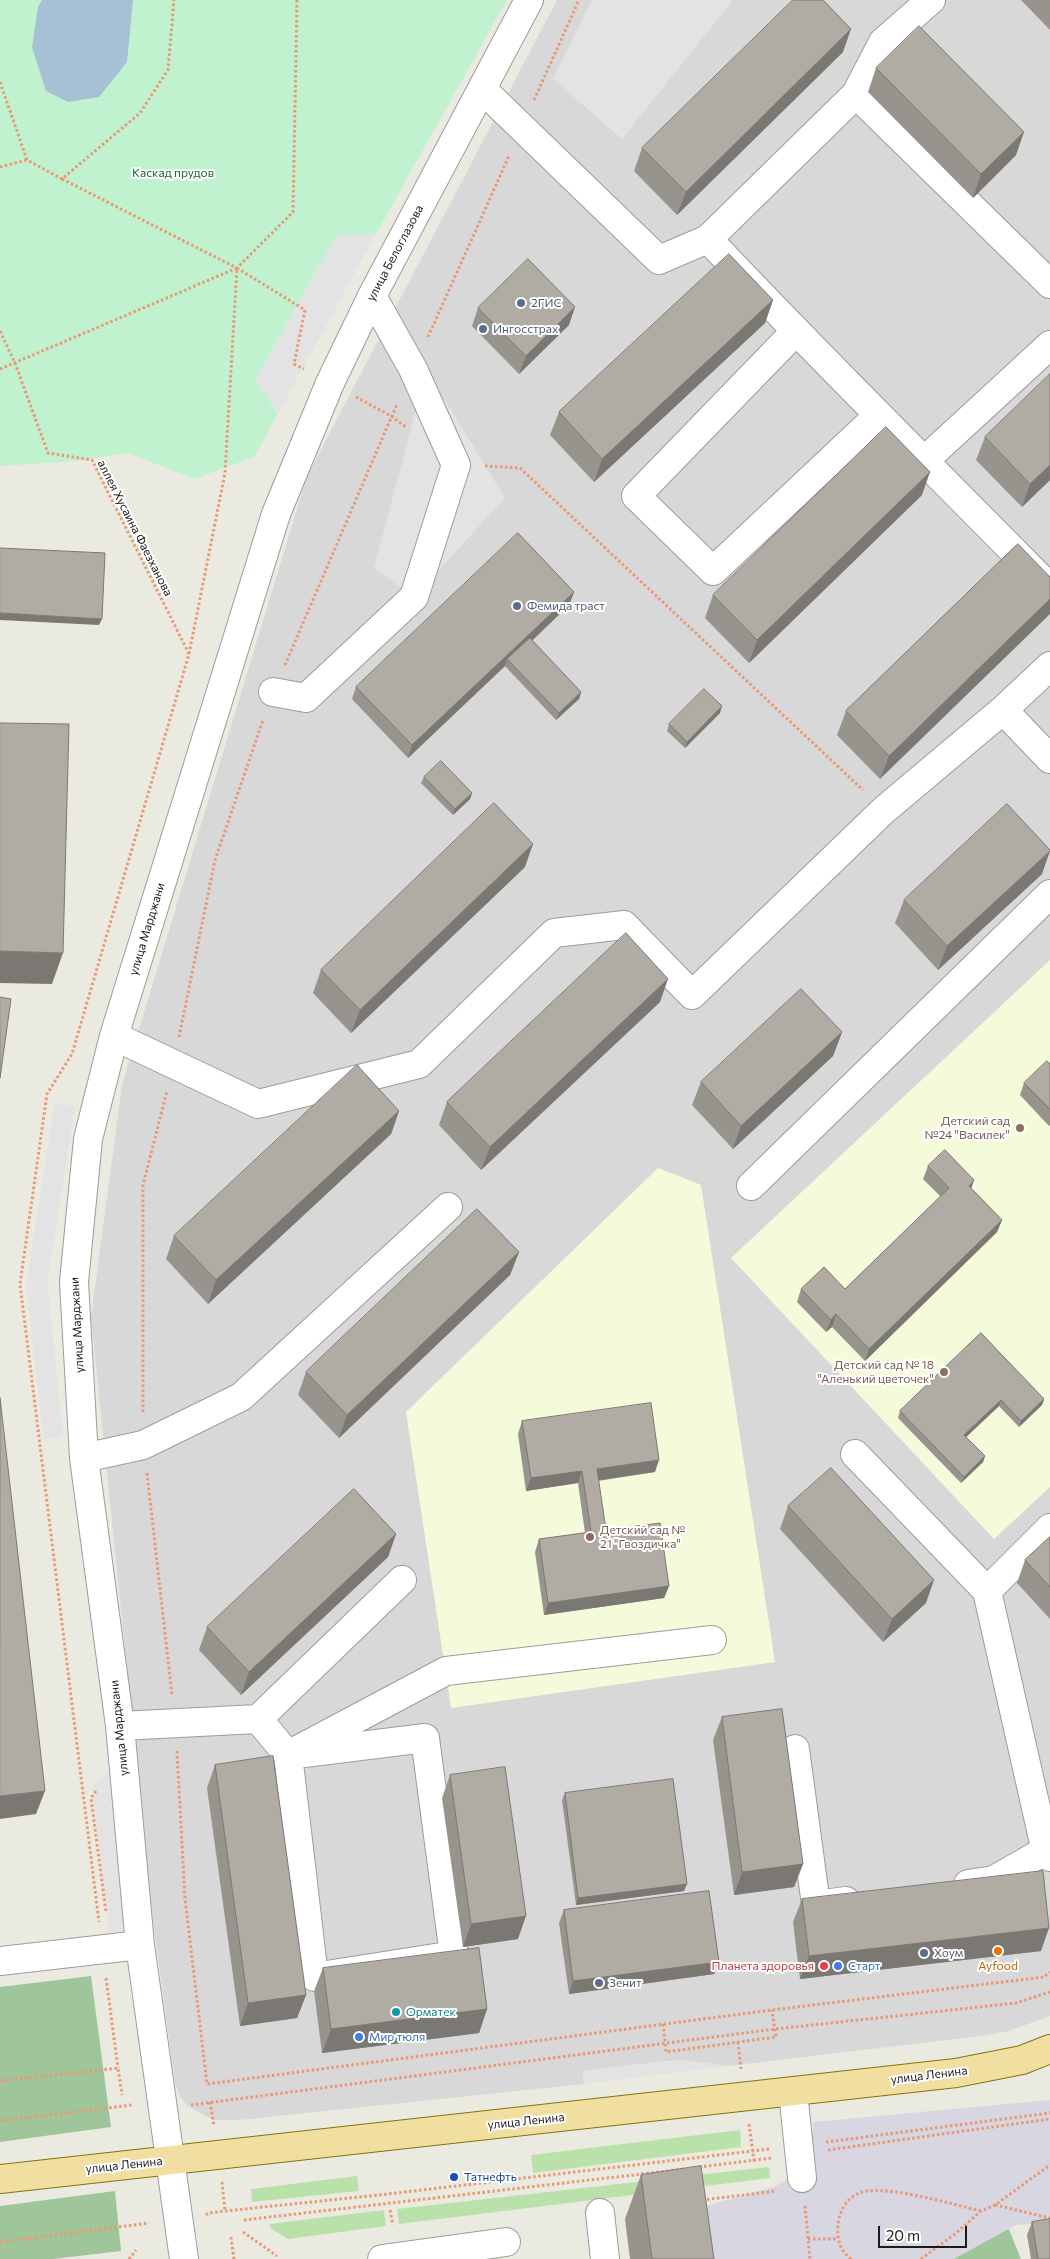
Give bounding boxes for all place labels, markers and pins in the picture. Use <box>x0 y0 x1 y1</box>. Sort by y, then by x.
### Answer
place label: 2ГИС <box>531 296 562 310</box>
marker: 2ГИС <box>515 297 527 309</box>
place label: Ингосстрах <box>493 322 558 336</box>
marker: Ингосстрах <box>477 323 489 335</box>
place label: Фемида траст <box>527 599 605 613</box>
marker: Фемида траст <box>511 600 523 612</box>
place label: Детский сад №24 "Василек" <box>925 1114 1010 1142</box>
marker: Детский сад №24 "Василек" <box>1014 1122 1026 1134</box>
place label: Детский сад № 18 "Аленький цветочек" <box>817 1358 934 1386</box>
marker: Детский сад № 18 "Аленький цветочек" <box>938 1366 950 1378</box>
place label: Детский сад № 21 "Гвоздичка" <box>600 1523 685 1551</box>
marker: Детский сад № 21 "Гвоздичка" <box>584 1531 596 1543</box>
marker: Ayfood <box>992 1945 1004 1957</box>
place label: Хоум <box>934 1946 963 1960</box>
marker: Хоум <box>918 1947 930 1959</box>
place label: Планета здоровья <box>712 1959 814 1973</box>
place label: Старт <box>848 1959 880 1973</box>
place label: Ayfood <box>978 1959 1018 1973</box>
marker: Планета здоровья <box>818 1960 830 1972</box>
marker: Старт <box>832 1960 844 1972</box>
place label: Зенит <box>609 1976 642 1990</box>
marker: Зенит <box>593 1977 605 1989</box>
place label: Орматек <box>406 2005 456 2019</box>
marker: Орматек <box>390 2006 402 2018</box>
place label: Мир тюля <box>369 2030 425 2044</box>
marker: Мир тюля <box>353 2031 365 2043</box>
place label: Татнефть <box>464 2170 517 2184</box>
marker: Татнефть <box>448 2171 460 2183</box>

